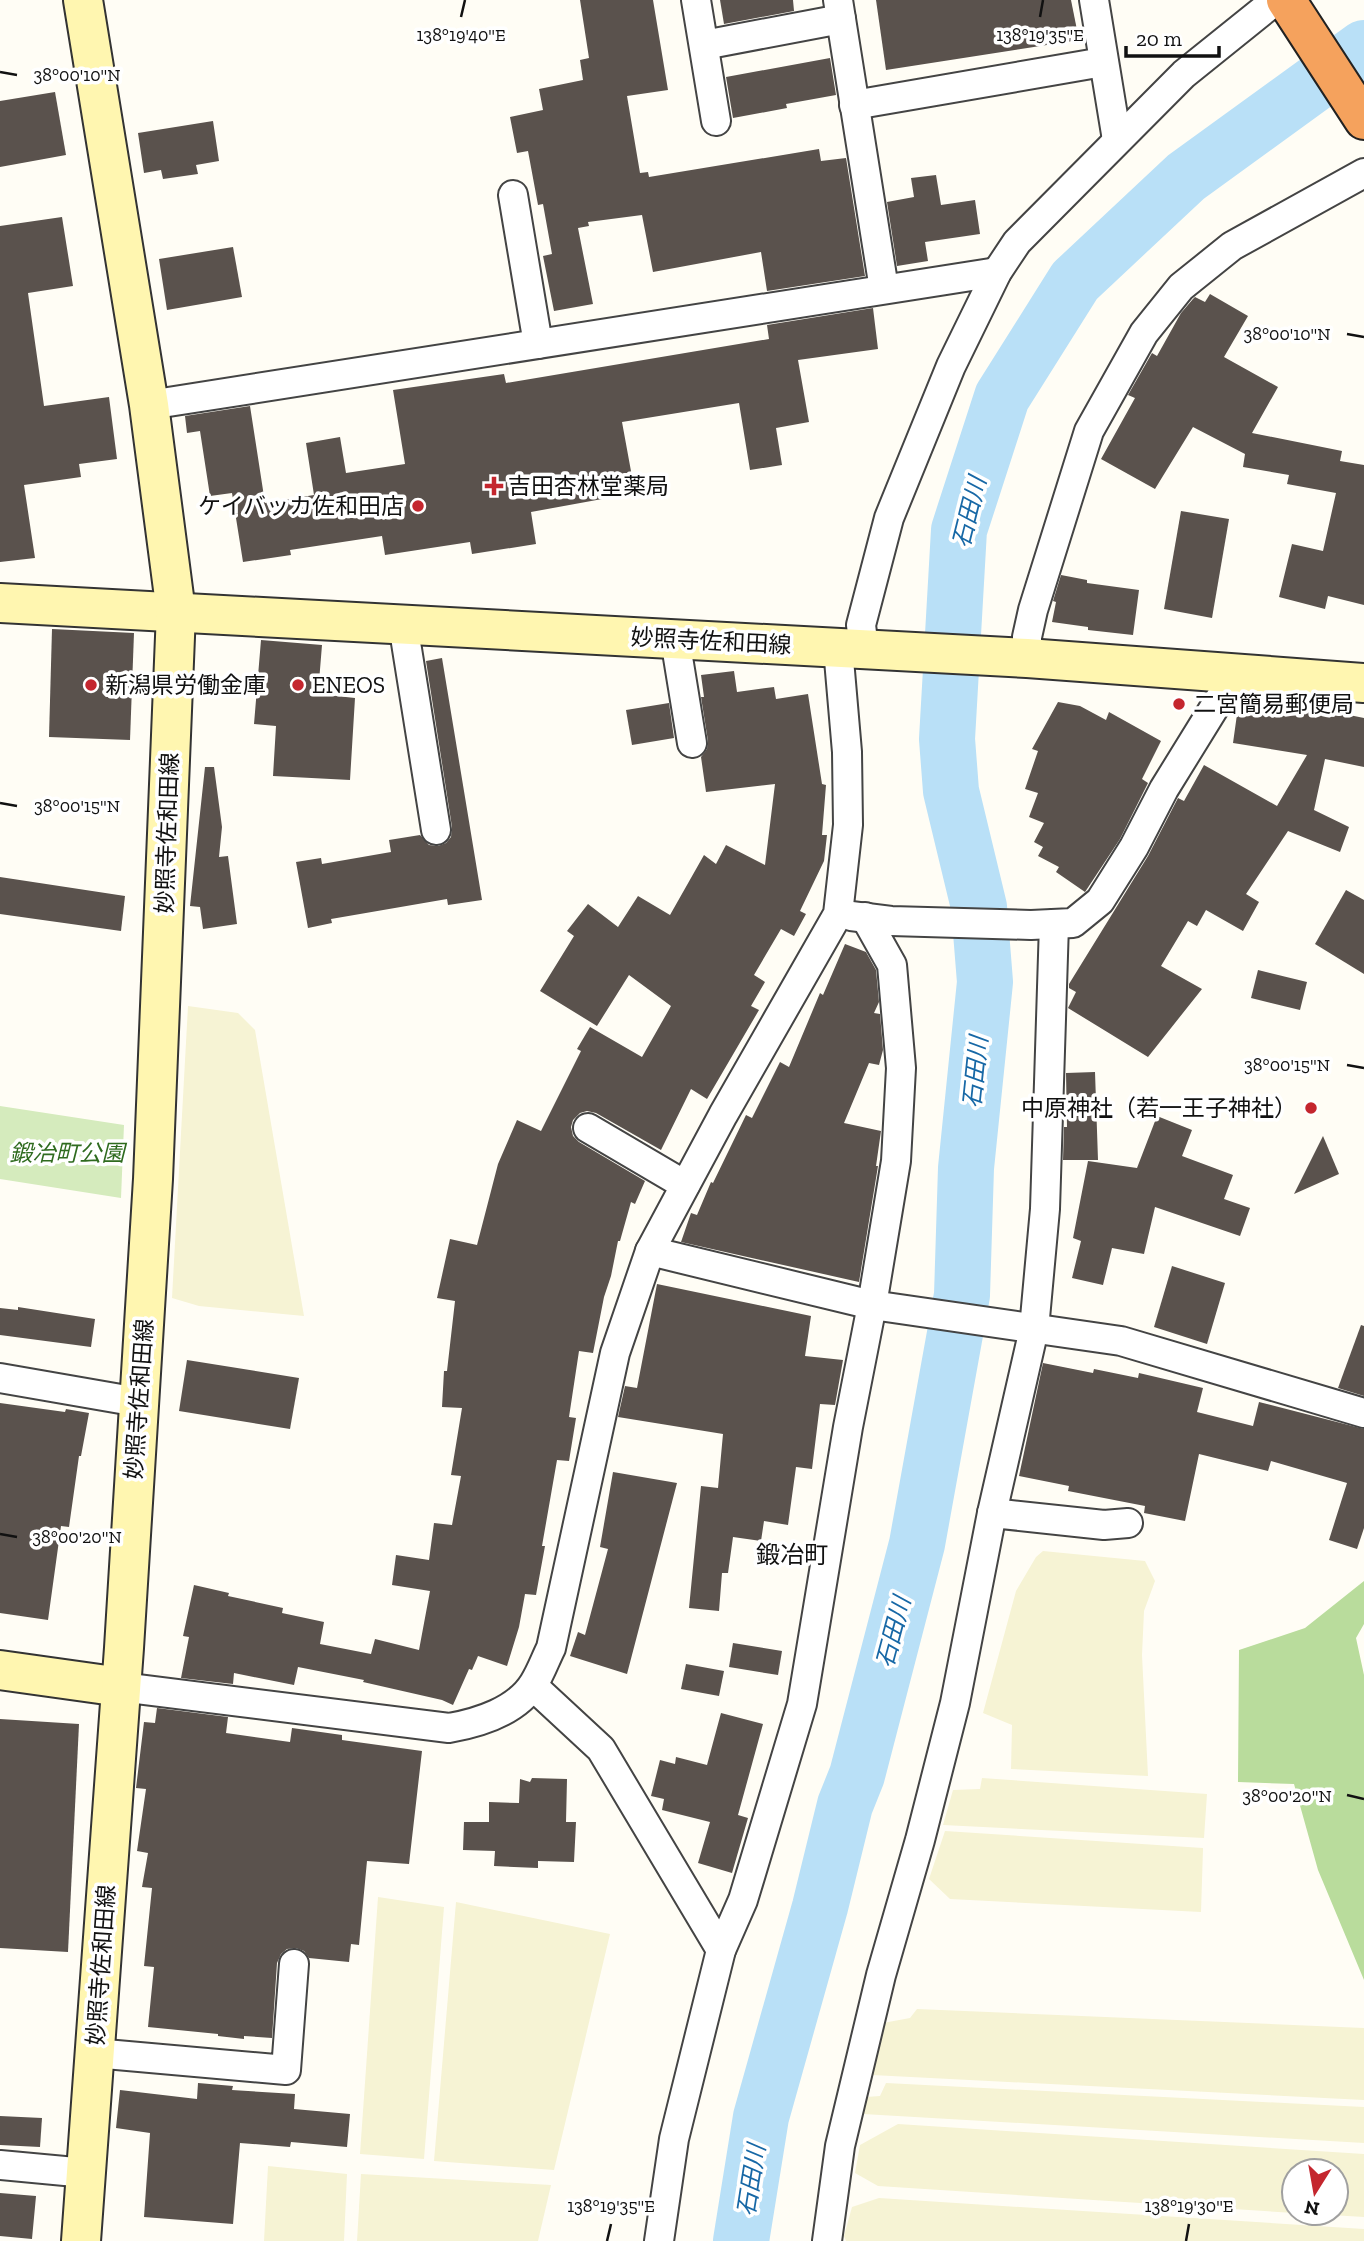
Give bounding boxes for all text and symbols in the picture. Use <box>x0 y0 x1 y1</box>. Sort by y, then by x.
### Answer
scale bar <box>1126 14 1219 58</box>
text: 138°19'40"E <box>416 24 506 46</box>
text: 138°19'35"E <box>996 24 1084 46</box>
text: 20 m <box>1136 26 1182 51</box>
text: 38°00'10"N <box>33 64 121 86</box>
text: 38°00'10"N <box>1243 323 1331 345</box>
water label: 石田川 <box>946 471 993 550</box>
place label: 吉田杏林堂薬局 <box>508 472 669 500</box>
marker: 吉田杏林堂薬局 <box>486 478 502 494</box>
place label: ケイバッカ佐和田店 <box>198 492 404 520</box>
marker: ケイバッカ佐和田店 <box>410 498 426 514</box>
street label: 妙照寺佐和田線 <box>630 623 792 659</box>
place label: 新潟県労働金庫 <box>105 671 266 699</box>
place label: ENEOS <box>312 671 385 699</box>
marker: 新潟県労働金庫 <box>83 677 99 693</box>
marker: ENEOS <box>290 677 306 693</box>
place label: 二宮簡易郵便局 <box>1193 690 1354 718</box>
marker: 二宮簡易郵便局 <box>1171 696 1187 712</box>
street label: 妙照寺佐和田線 <box>150 752 184 914</box>
text: 38°00'15"N <box>34 795 120 817</box>
water label: 石田川 <box>957 1032 993 1109</box>
text: 38°00'15"N <box>1244 1054 1330 1076</box>
place label: 中原神社（若一王子神社） <box>1021 1094 1297 1122</box>
marker: 中原神社（若一王子神社） <box>1303 1100 1319 1116</box>
park label: 鍛冶町公園 <box>10 1139 128 1167</box>
street label: 妙照寺佐和田線 <box>119 1318 159 1480</box>
text: 38°00'20"N <box>32 1526 122 1548</box>
district label: 鍛冶町 <box>756 1540 828 1569</box>
water label: 石田川 <box>870 1591 917 1671</box>
text: 38°00'20"N <box>1242 1785 1332 1807</box>
street label: 妙照寺佐和田線 <box>81 1884 121 2046</box>
water label: 石田川 <box>731 2139 771 2218</box>
north arrow <box>1280 2157 1350 2227</box>
text: 138°19'35"E <box>567 2195 655 2217</box>
text: 138°19'30"E <box>1145 2195 1233 2217</box>
text: N <box>1303 2196 1321 2221</box>

